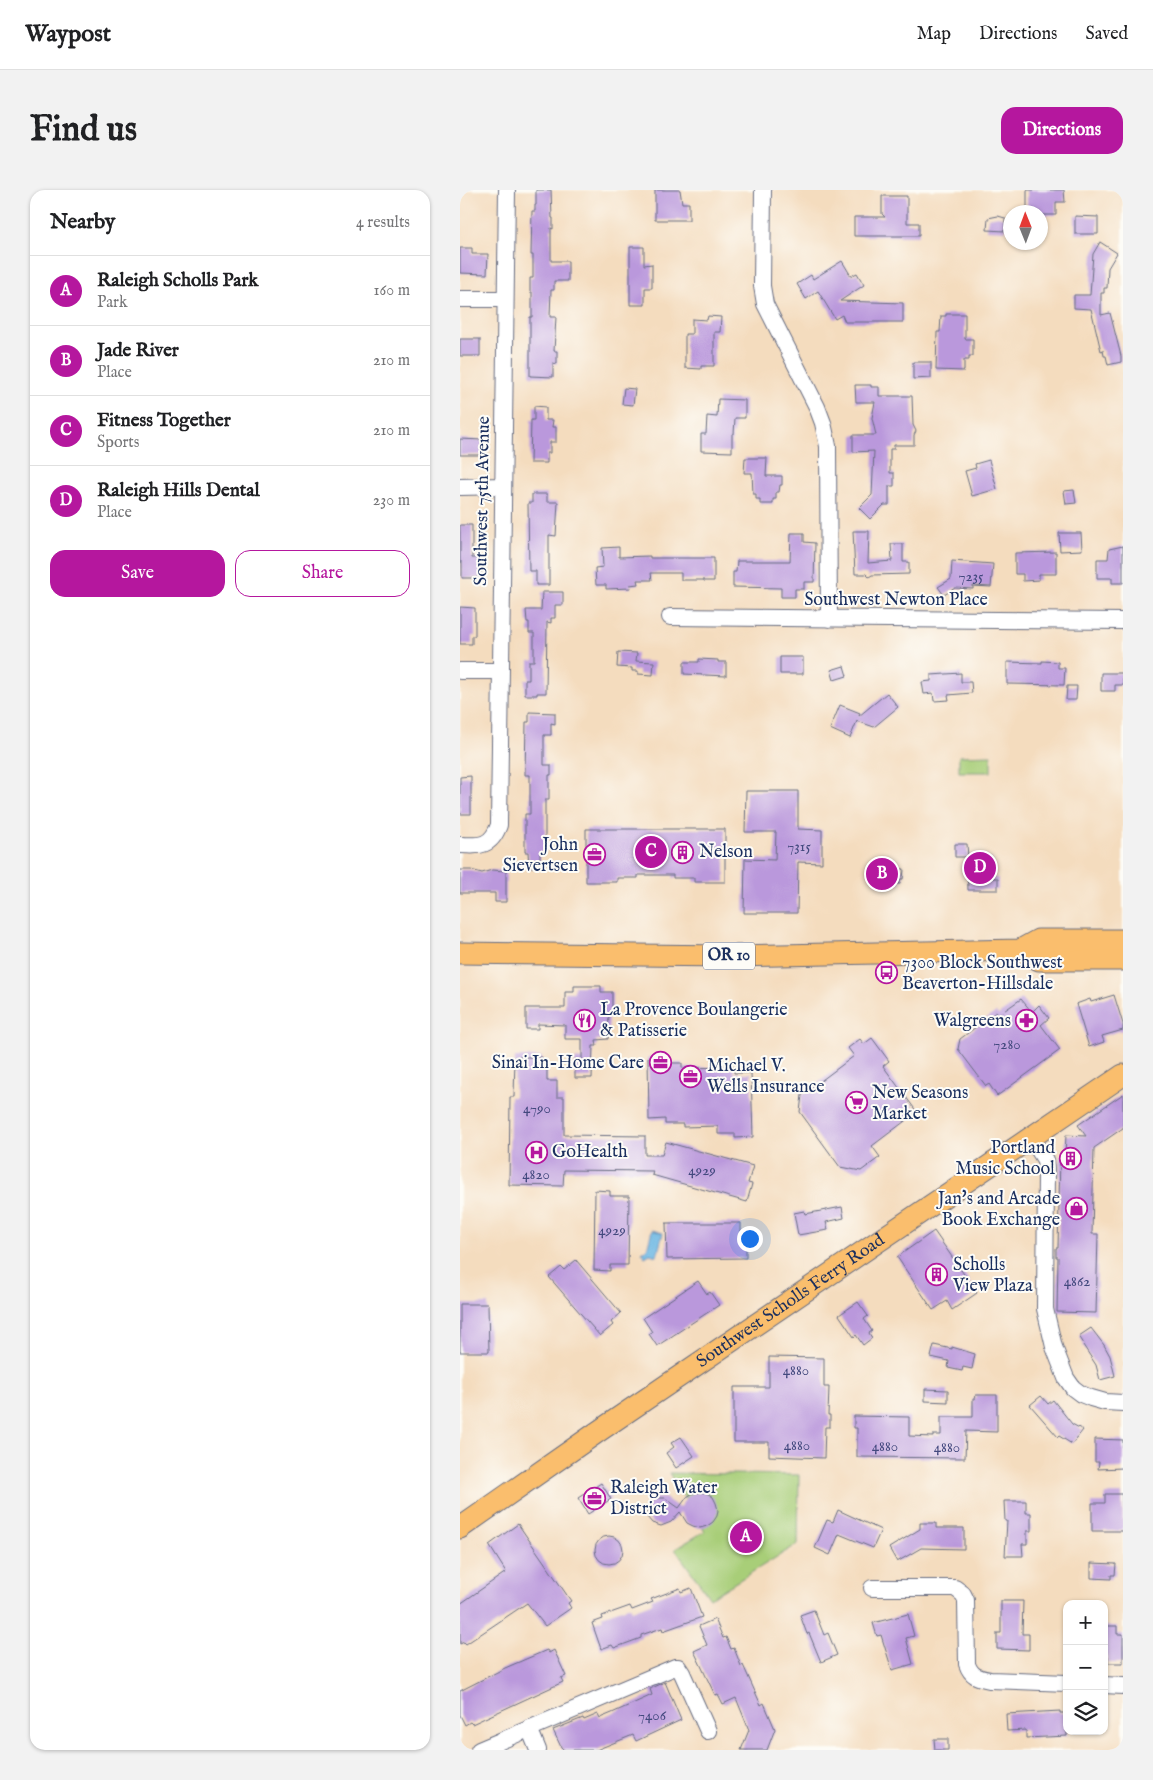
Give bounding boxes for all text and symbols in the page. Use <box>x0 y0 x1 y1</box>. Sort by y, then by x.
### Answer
text: Waypost <box>25 19 111 50</box>
text: Map <box>917 23 951 46</box>
text: Directions <box>979 23 1057 46</box>
text: Saved <box>1085 23 1128 46</box>
button: Directions <box>1001 107 1123 154</box>
text: Find us <box>30 108 137 153</box>
north arrow <box>1003 205 1048 250</box>
text: Nearby <box>50 209 115 236</box>
text: 4 results <box>356 213 410 233</box>
text: Raleigh Scholls Park <box>97 269 259 293</box>
text: A <box>61 281 71 301</box>
text: 160 m <box>374 281 410 301</box>
text: Park <box>97 293 127 313</box>
text: Jade River <box>97 339 179 363</box>
text: B <box>61 351 71 371</box>
text: 210 m <box>373 351 410 371</box>
text: Place <box>97 363 132 383</box>
text: Fitness Together <box>97 409 231 433</box>
street label: Southwest 75th Avenue <box>470 416 496 586</box>
text: C <box>60 421 72 441</box>
text: 210 m <box>373 421 410 441</box>
text: Sports <box>97 433 139 453</box>
text: Raleigh Hills Dental <box>97 479 260 503</box>
text: D <box>60 491 72 511</box>
text: 230 m <box>373 491 410 511</box>
text: Place <box>97 503 132 523</box>
button: Save <box>50 550 225 597</box>
button: Share <box>235 550 410 597</box>
house number: 7235 <box>958 567 984 586</box>
street label: Southwest Newton Place <box>804 589 988 612</box>
pin: C <box>635 833 667 871</box>
place label: John Sievertsen <box>503 834 578 878</box>
house number: 7315 <box>787 837 811 856</box>
building icon: Nelson <box>671 840 695 864</box>
place label: Nelson <box>699 841 753 864</box>
office icon: John Sievertsen <box>582 843 606 867</box>
pin: D <box>964 849 996 887</box>
pin: B <box>866 855 898 893</box>
road number: OR 10 <box>703 942 755 969</box>
place label: 7300 Block Southwest Beaverton-Hillsdale <box>902 952 1063 996</box>
bus stop icon: 7300 Block Southwest Beaverton-Hillsdale <box>874 961 898 985</box>
place label: La Provence Boulangerie & Patisserie <box>600 999 788 1043</box>
restaurant icon: La Provence Boulangerie & Patisserie <box>572 1008 596 1032</box>
pharmacy icon: Walgreens <box>1015 1009 1039 1033</box>
place label: Walgreens <box>933 1010 1011 1033</box>
house number: 7280 <box>993 1035 1021 1054</box>
office icon: Sinai In-Home Care <box>648 1051 672 1075</box>
place label: Sinai In-Home Care <box>492 1052 644 1075</box>
place label: Michael V. Wells Insurance <box>707 1055 825 1099</box>
office icon: Michael V. Wells Insurance <box>679 1064 703 1088</box>
place label: New Seasons Market <box>872 1082 968 1126</box>
supermarket icon: New Seasons Market <box>844 1091 868 1115</box>
house number: 4790 <box>523 1099 551 1118</box>
place label: Portland Music School <box>955 1137 1055 1181</box>
hospital icon: GoHealth <box>524 1140 548 1164</box>
place label: GoHealth <box>552 1141 628 1164</box>
building icon: Portland Music School <box>1059 1146 1083 1170</box>
house number: 4929 <box>688 1161 716 1180</box>
house number: 4820 <box>522 1165 550 1184</box>
place label: Jan's and Arcade Book Exchange <box>936 1188 1060 1232</box>
shop icon: Jan's and Arcade Book Exchange <box>1064 1197 1088 1221</box>
house number: 4929 <box>598 1221 626 1240</box>
your location <box>737 1226 763 1252</box>
street label: Southwest Scholls Ferry Road <box>692 1229 889 1373</box>
place label: Scholls View Plaza <box>952 1254 1033 1298</box>
building icon: Scholls View Plaza <box>925 1263 949 1287</box>
house number: 4862 <box>1064 1272 1090 1291</box>
house number: 4880 <box>783 1361 809 1380</box>
house number: 4880 <box>784 1436 810 1455</box>
house number: 4880 <box>872 1437 898 1456</box>
house number: 4880 <box>934 1438 960 1457</box>
place label: Raleigh Water District <box>610 1477 718 1521</box>
office icon: Raleigh Water District <box>582 1486 606 1510</box>
pin: A <box>730 1518 762 1556</box>
map controls <box>1063 1600 1108 1735</box>
button: + <box>1063 1600 1108 1645</box>
button: − <box>1063 1645 1108 1690</box>
button: layers <box>1063 1690 1108 1735</box>
house number: 7406 <box>638 1706 667 1725</box>

